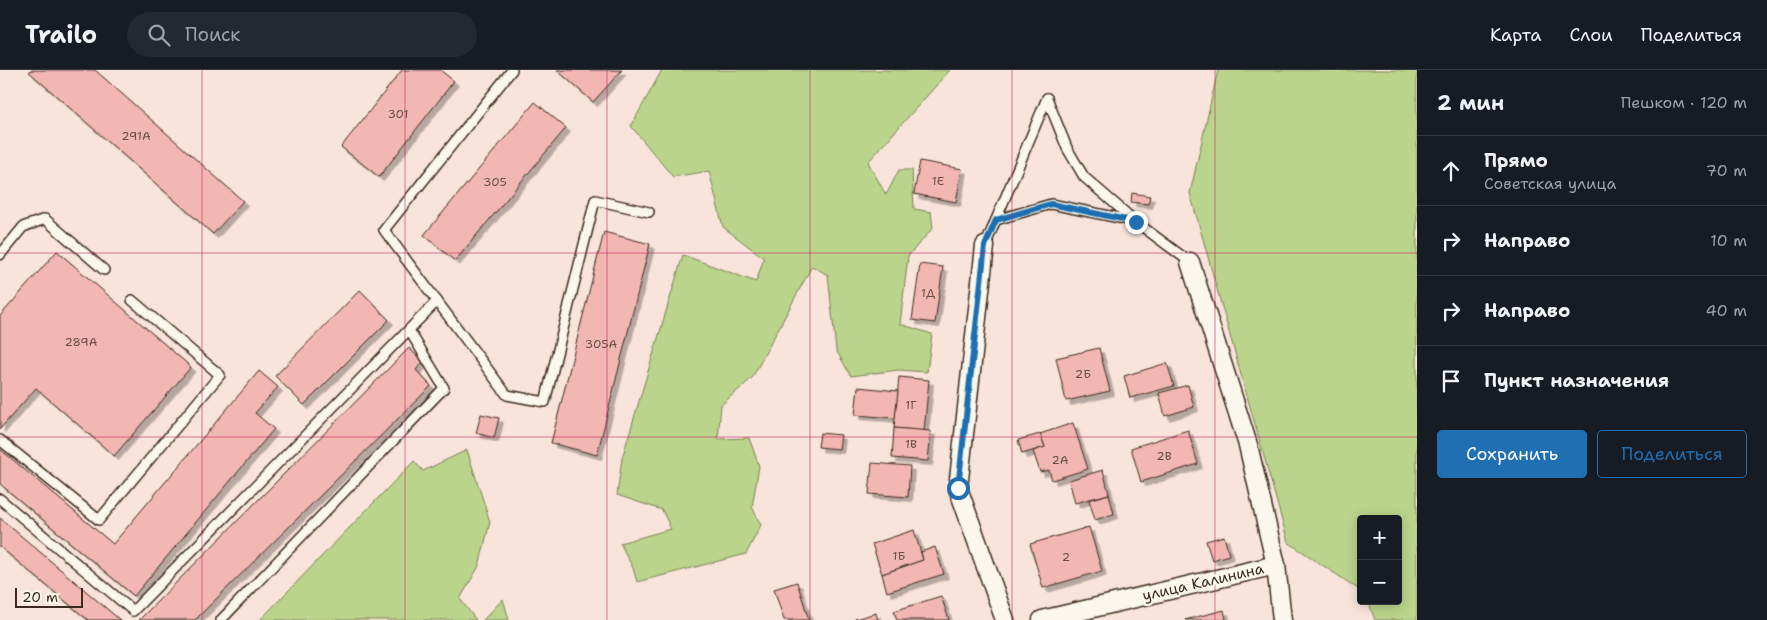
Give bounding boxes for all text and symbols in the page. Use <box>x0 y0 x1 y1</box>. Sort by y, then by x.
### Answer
search box <box>127 12 477 57</box>
text: Trailo <box>25 19 97 51</box>
icon: search <box>145 21 173 49</box>
text: Поиск <box>185 22 240 47</box>
text: Карта <box>1490 23 1541 47</box>
text: Слои <box>1569 23 1613 47</box>
text: Поделиться <box>1641 23 1742 47</box>
text: 2 мин <box>1437 89 1504 117</box>
text: Пешком · 120 m <box>1621 92 1747 113</box>
house number: 301 <box>387 106 409 122</box>
house number: 291А <box>121 128 151 144</box>
text: Прямо <box>1484 148 1548 173</box>
icon: ahead <box>1437 157 1465 185</box>
text: 70 m <box>1706 160 1747 181</box>
house number: 1Е <box>932 173 944 189</box>
text: Советская улица <box>1484 173 1616 194</box>
house number: 305 <box>483 174 507 190</box>
route end <box>1125 211 1148 234</box>
icon: right <box>1437 227 1465 255</box>
text: Направо <box>1484 228 1570 253</box>
text: 10 m <box>1710 230 1747 251</box>
house number: 1Д <box>921 285 935 301</box>
icon: right <box>1437 297 1465 325</box>
text: Направо <box>1484 298 1570 323</box>
text: 40 m <box>1705 300 1747 321</box>
house number: 289А <box>65 334 98 350</box>
house number: 305А <box>585 336 618 352</box>
house number: 2Б <box>1075 366 1091 382</box>
icon: arrive <box>1437 367 1465 395</box>
text: Пункт назначения <box>1484 368 1669 393</box>
house number: 1Г <box>905 397 917 413</box>
button: Сохранить <box>1437 430 1587 478</box>
button: Поделиться <box>1597 430 1747 478</box>
house number: 1В <box>905 436 917 452</box>
house number: 2В <box>1156 448 1172 464</box>
house number: 2А <box>1051 452 1069 468</box>
route start <box>947 477 970 500</box>
map controls <box>1357 515 1402 605</box>
button: + <box>1357 515 1402 560</box>
house number: 1Б <box>893 548 906 564</box>
house number: 2 <box>1062 549 1070 565</box>
street label: улица Калинина <box>1140 558 1266 606</box>
button: − <box>1357 560 1402 605</box>
scale bar <box>15 585 82 608</box>
text: 20 m <box>22 588 58 606</box>

